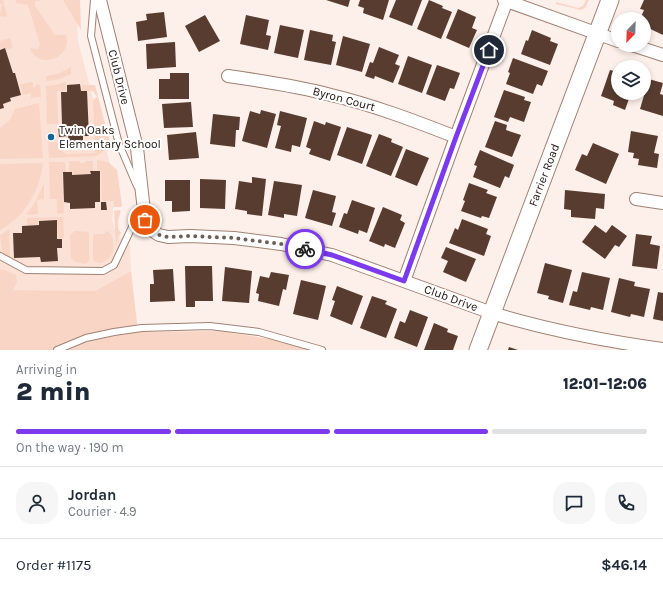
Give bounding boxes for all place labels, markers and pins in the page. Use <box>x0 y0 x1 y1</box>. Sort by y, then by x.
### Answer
pin <box>472 33 506 67</box>
place label: Twin Oaks Elementary School <box>59 123 161 151</box>
marker: Twin Oaks Elementary School <box>46 132 56 142</box>
pin <box>128 203 162 237</box>

